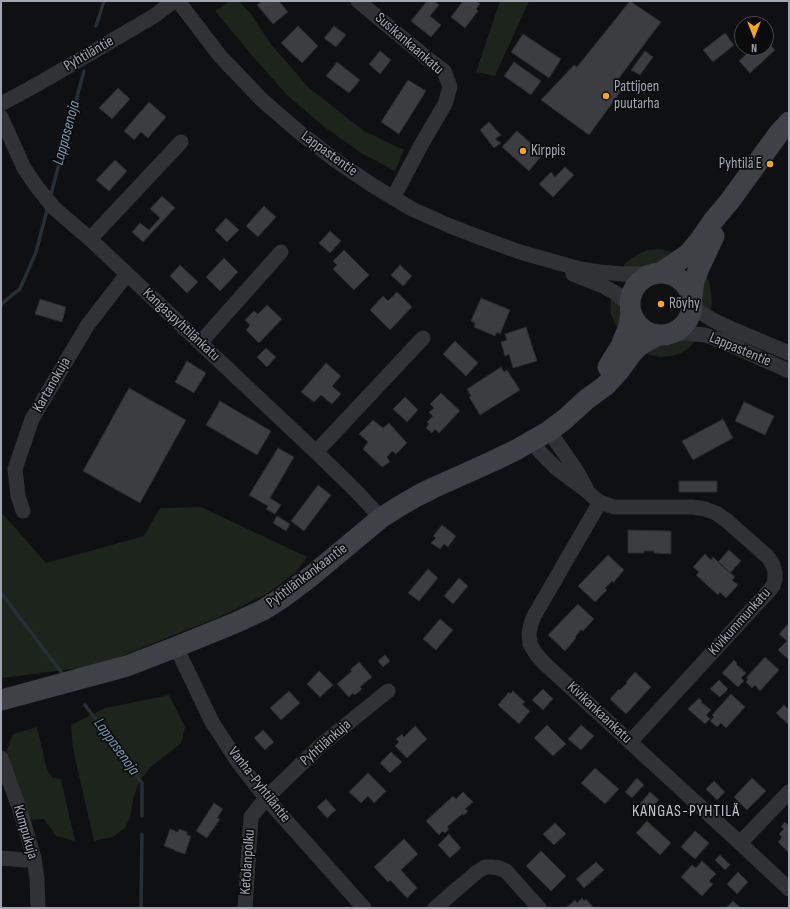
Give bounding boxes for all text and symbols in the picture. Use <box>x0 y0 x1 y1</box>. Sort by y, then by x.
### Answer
street label: Susikankaankatu <box>371 9 447 79</box>
north arrow <box>734 16 774 56</box>
street label: Pyhtiläntie <box>61 33 117 75</box>
text: N <box>751 41 757 54</box>
place label: Pattijoen puutarha <box>614 78 660 113</box>
marker: Pattijoen puutarha <box>601 91 611 101</box>
water label: Lappasenoja <box>49 99 85 167</box>
street label: Lappastentie <box>297 128 361 180</box>
place label: Kirppis <box>531 142 566 160</box>
marker: Kirppis <box>518 146 528 156</box>
place label: Pyhtilä E <box>719 155 762 173</box>
marker: Pyhtilä E <box>765 159 775 169</box>
street label: Kangaspyhtilänkatu <box>139 285 223 365</box>
place label: Röyhy <box>669 295 700 313</box>
marker: Röyhy <box>656 299 666 309</box>
street label: Lappastentie <box>706 329 774 371</box>
street label: Kartanokuja <box>29 354 75 416</box>
street label: Pyhtilänkankaantie <box>263 540 351 612</box>
street label: Kivikummunkatu <box>705 585 775 659</box>
street label: Kivikankaankatu <box>563 678 635 748</box>
water label: Lappasenoja <box>89 715 143 779</box>
street label: Pyhtilänkuja <box>297 716 355 770</box>
street label: Vanha-Pyhtiläntie <box>224 744 294 826</box>
district label: KANGAS-PYHTILÄ <box>632 802 740 822</box>
street label: Kumpukuja <box>9 803 41 861</box>
street label: Ketolanpolku <box>237 829 259 895</box>

